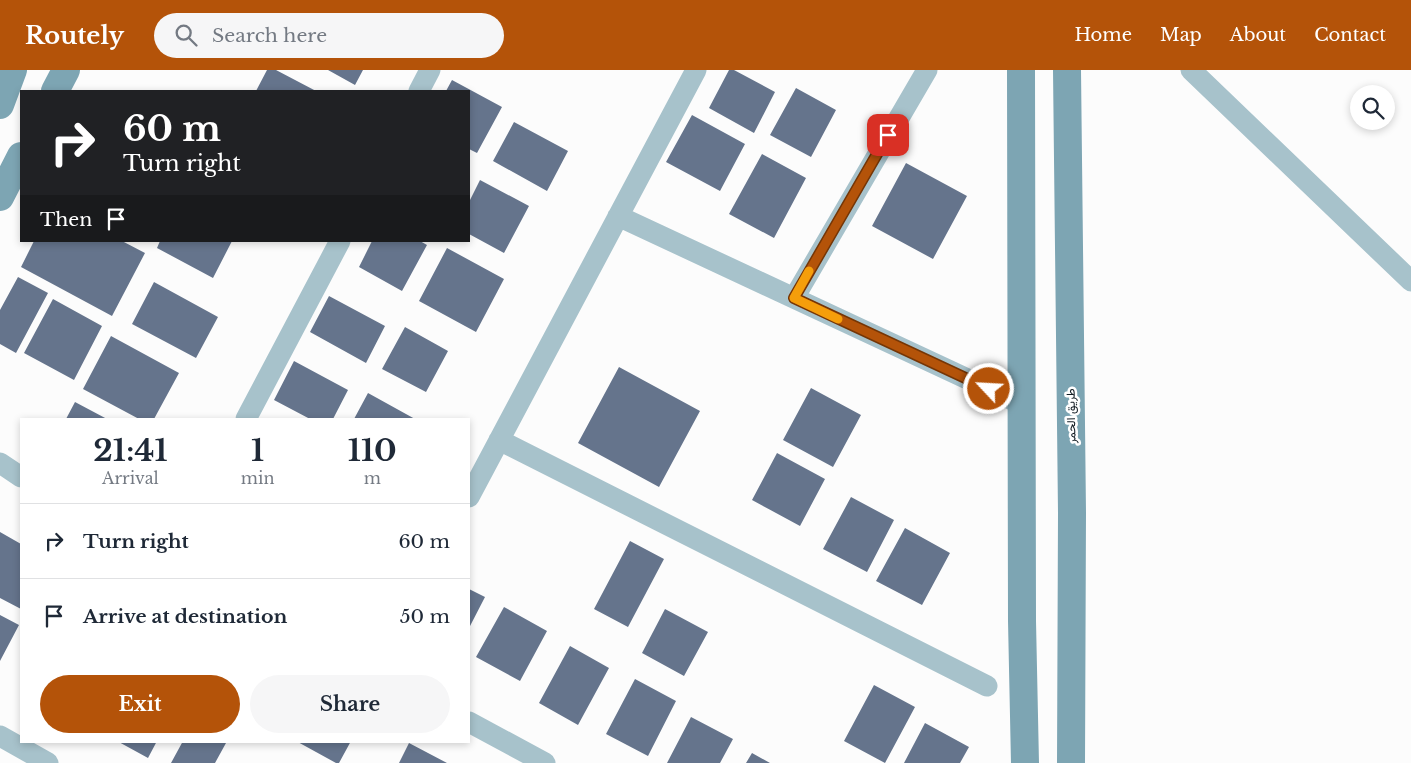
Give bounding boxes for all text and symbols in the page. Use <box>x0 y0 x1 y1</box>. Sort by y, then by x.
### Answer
search box <box>154 13 504 58</box>
text: Routely <box>25 21 124 50</box>
icon: search <box>172 21 200 49</box>
text: Search here <box>212 24 327 47</box>
text: Home <box>1074 24 1132 46</box>
text: Map <box>1160 24 1202 46</box>
text: About <box>1230 24 1286 46</box>
text: Contact <box>1314 24 1386 46</box>
map controls <box>1350 85 1395 130</box>
button: search <box>1350 85 1395 130</box>
text: 60 m <box>123 107 221 150</box>
icon: right <box>40 110 105 175</box>
pin <box>867 114 909 156</box>
icon: arrive <box>874 121 902 149</box>
text: Turn right <box>123 150 241 177</box>
icon: arrive <box>102 205 130 233</box>
text: Then <box>40 208 92 231</box>
position arrow <box>962 362 1014 414</box>
street label: طريق الحمر <box>1063 388 1079 445</box>
text: 21:41 <box>93 432 167 469</box>
text: 1 <box>251 432 264 469</box>
text: 110 <box>348 432 397 469</box>
text: Arrival <box>102 468 159 488</box>
text: min <box>241 468 274 488</box>
text: m <box>364 468 381 488</box>
icon: right <box>40 527 68 555</box>
text: Turn right <box>83 530 189 553</box>
text: 60 m <box>398 530 450 553</box>
icon: arrive <box>40 602 68 630</box>
text: Arrive at destination <box>83 605 287 628</box>
text: 50 m <box>400 605 450 628</box>
button: Exit <box>40 675 240 733</box>
button: Share <box>250 675 450 733</box>

